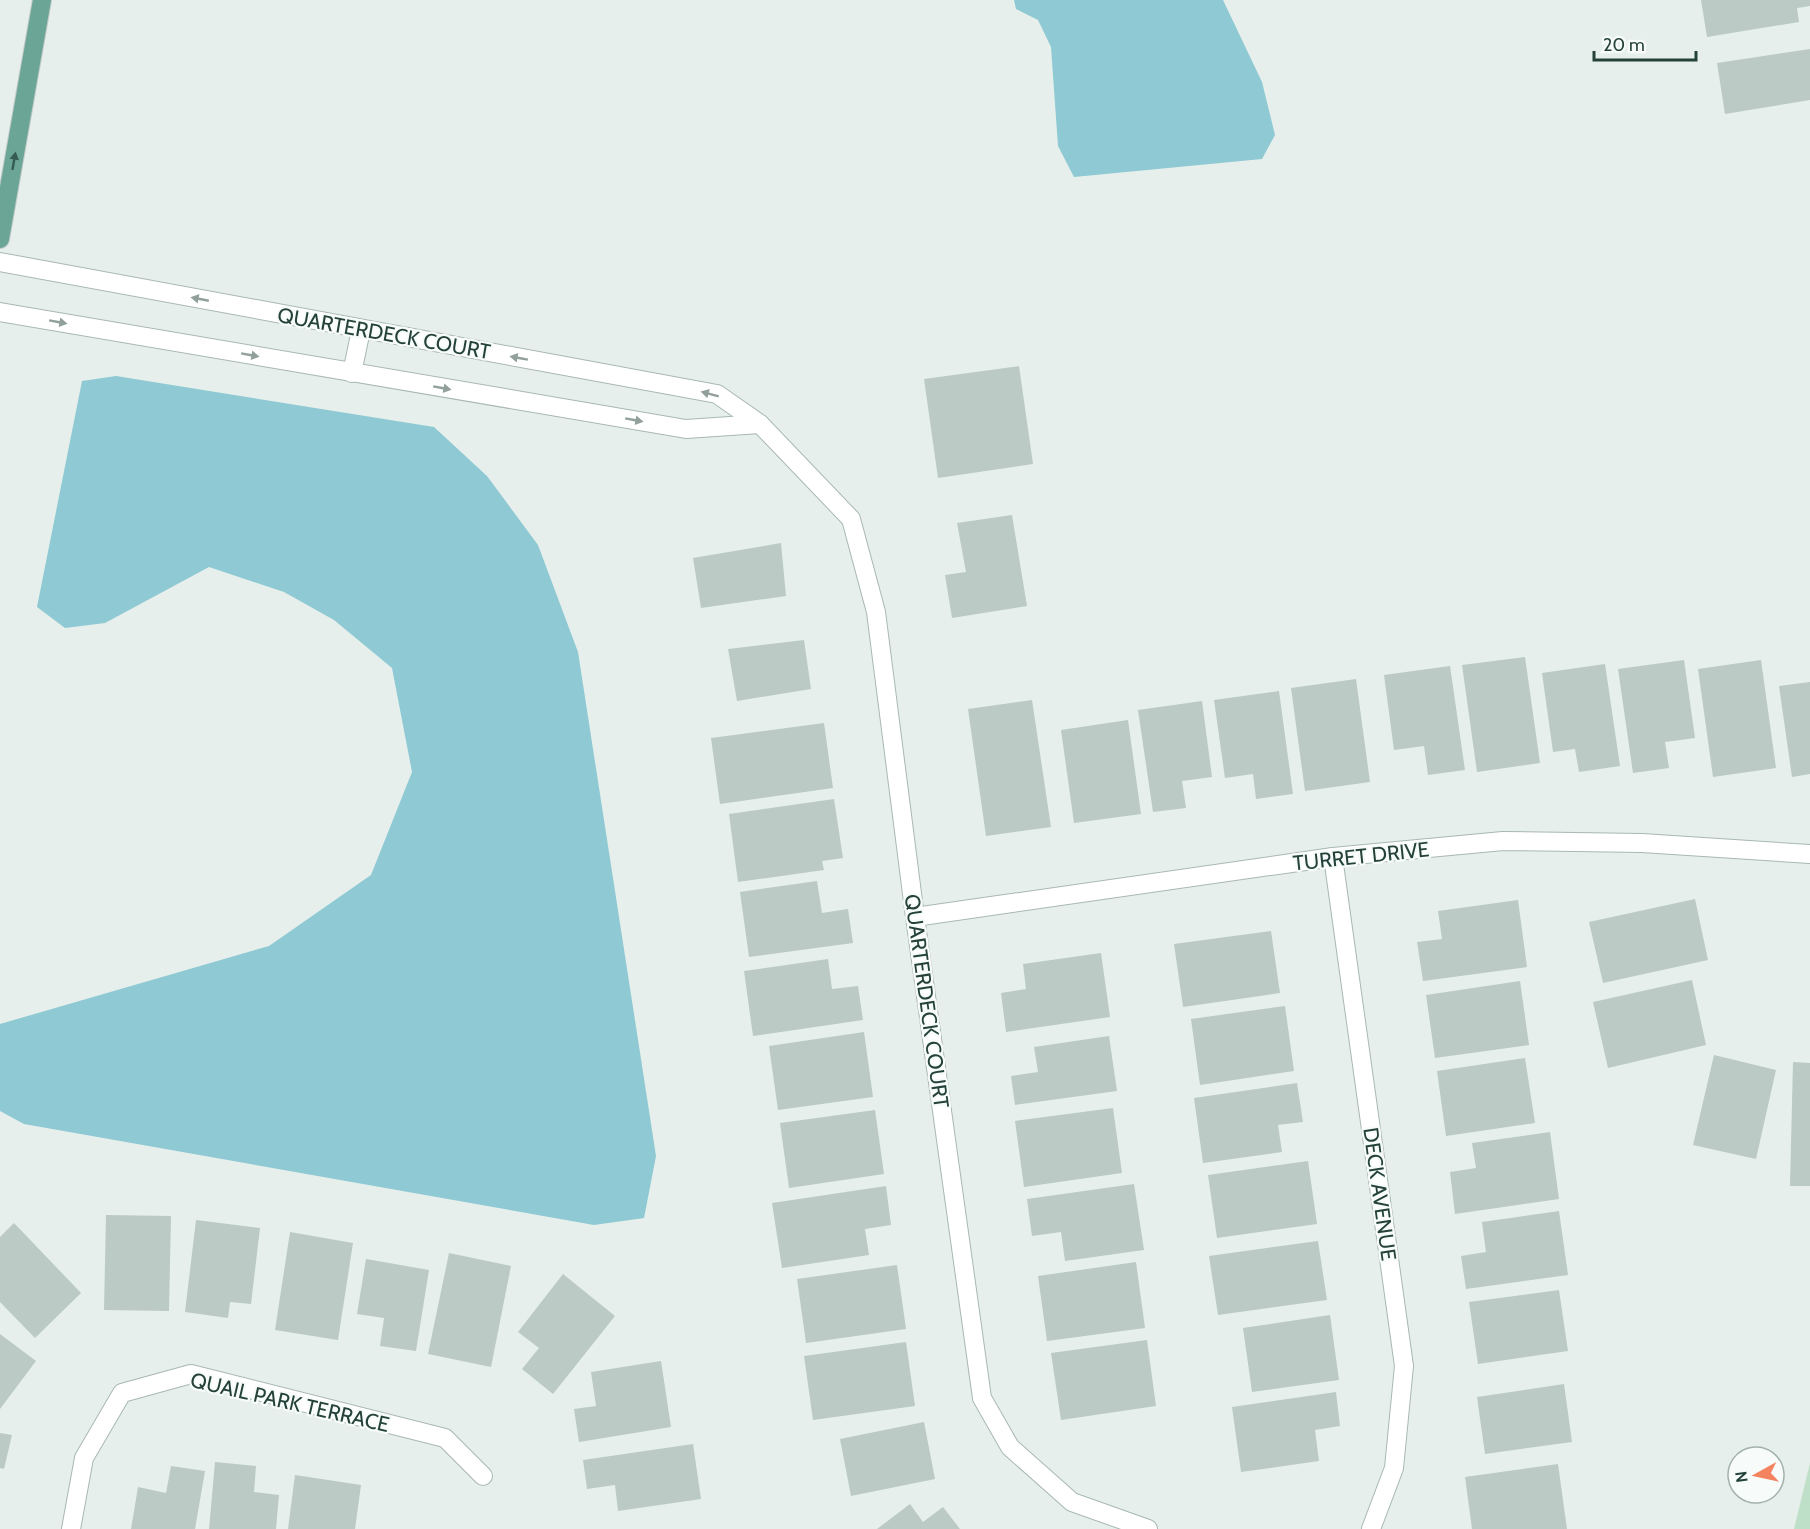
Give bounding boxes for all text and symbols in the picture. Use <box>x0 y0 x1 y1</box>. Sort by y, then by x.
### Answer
scale bar <box>1594 24 1696 62</box>
text: 20 m <box>1603 34 1645 56</box>
one-way arrow <box>9 151 18 170</box>
one-way arrow <box>190 294 209 303</box>
street label: QUARTERDECK COURT <box>276 302 492 364</box>
one-way arrow <box>48 318 67 327</box>
one-way arrow <box>241 351 260 360</box>
one-way arrow <box>509 353 528 362</box>
one-way arrow <box>433 384 452 393</box>
one-way arrow <box>701 388 719 398</box>
one-way arrow <box>625 416 644 425</box>
street label: TURRET DRIVE <box>1292 836 1430 876</box>
street label: QUARTERDECK COURT <box>900 892 954 1110</box>
street label: DECK AVENUE <box>1358 1126 1402 1262</box>
street label: QUAIL PARK TERRACE <box>188 1367 392 1437</box>
north arrow <box>1726 1445 1786 1505</box>
text: N <box>1731 1470 1752 1484</box>

